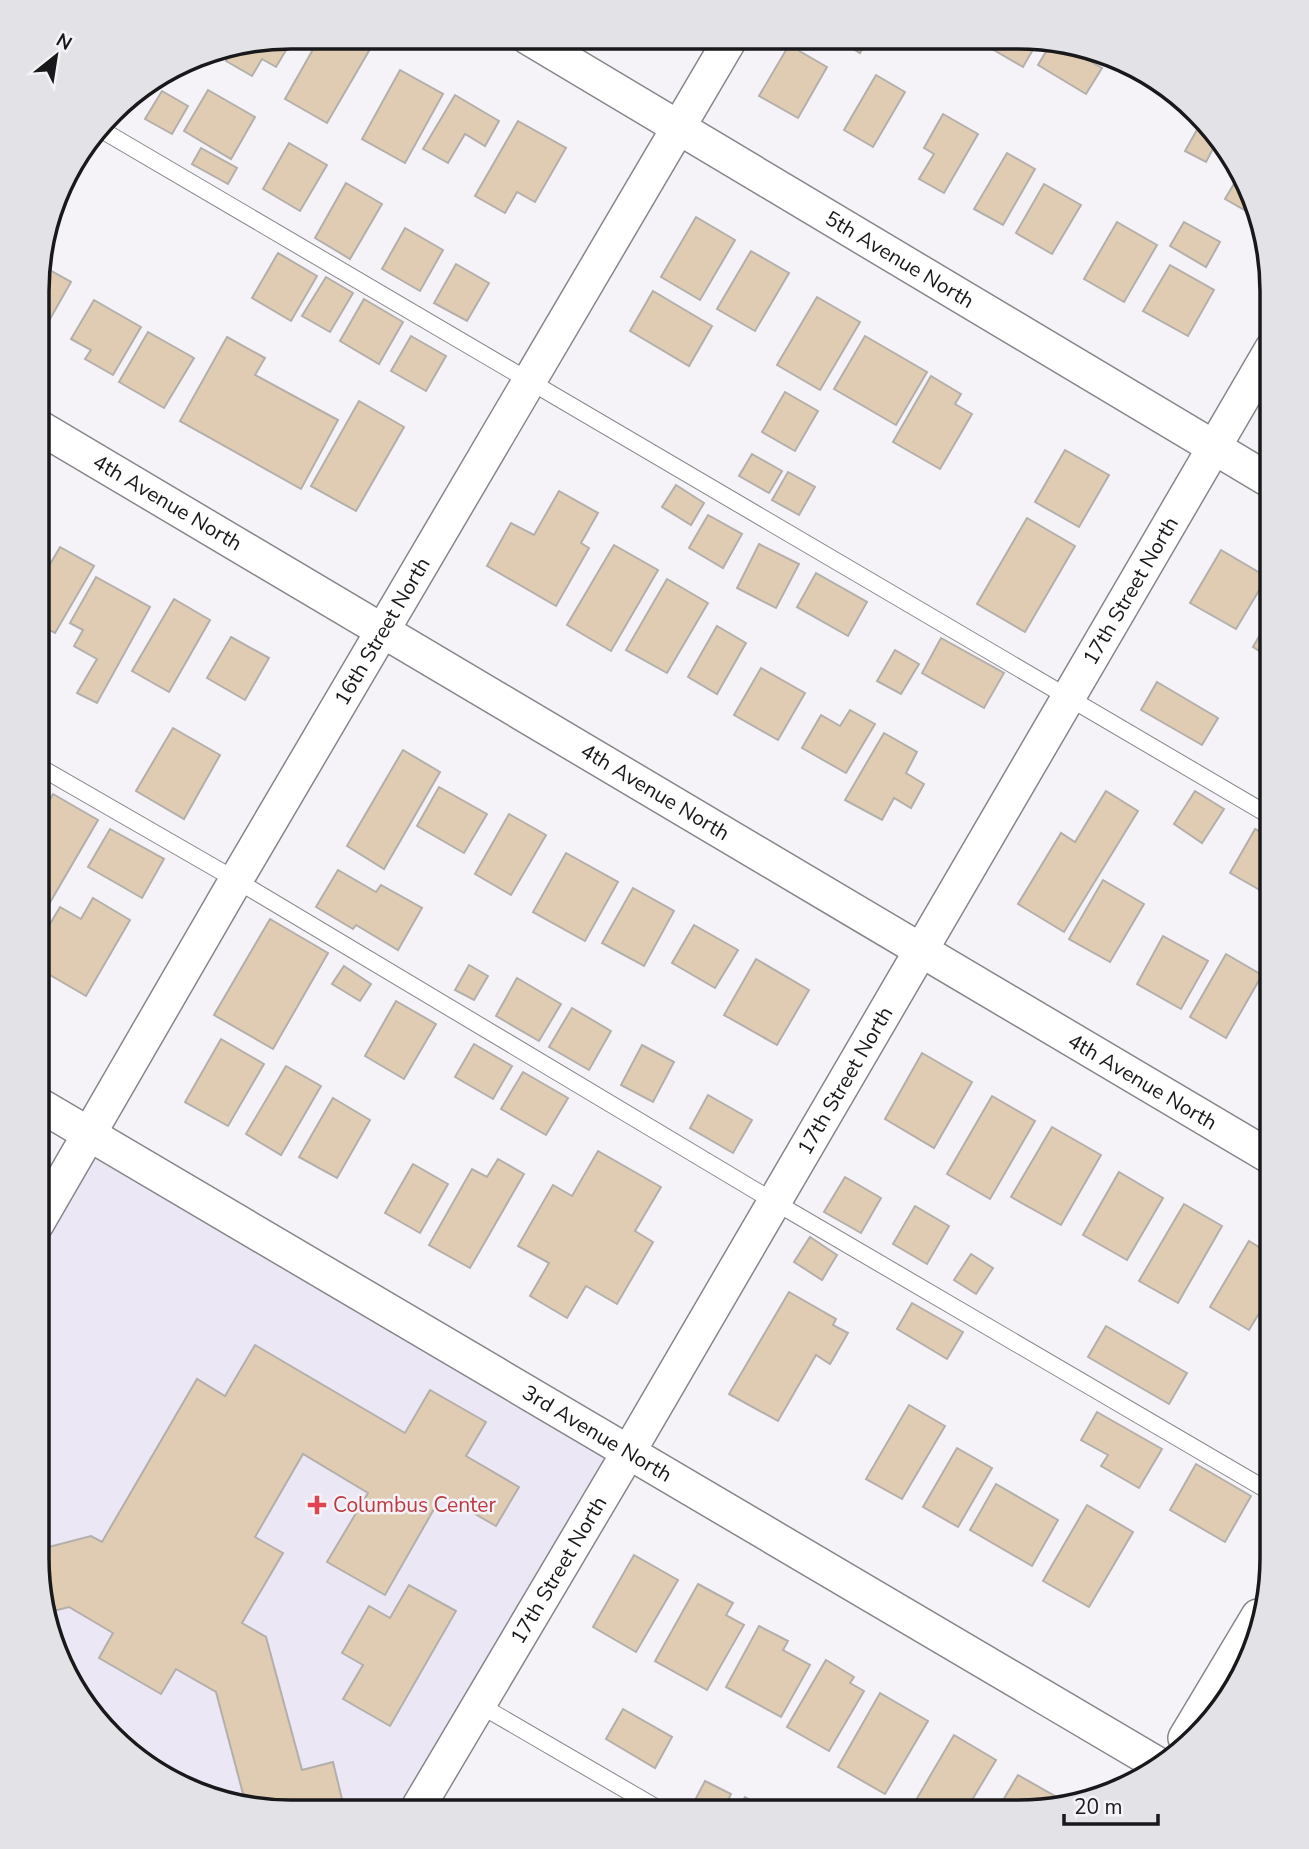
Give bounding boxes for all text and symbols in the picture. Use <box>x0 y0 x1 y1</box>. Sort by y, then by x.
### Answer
north arrow <box>21 21 91 91</box>
text: N <box>51 27 77 57</box>
street label: 5th Avenue North <box>820 204 979 315</box>
street label: 4th Avenue North <box>88 448 247 557</box>
street label: 17th Street North <box>1076 511 1185 670</box>
street label: 16th Street North <box>328 552 437 710</box>
street label: 4th Avenue North <box>575 737 735 847</box>
street label: 17th Street North <box>791 1001 899 1160</box>
street label: 4th Avenue North <box>1063 1027 1222 1137</box>
street label: 3rd Avenue North <box>517 1379 677 1489</box>
place label: Columbus Center <box>333 1491 496 1519</box>
street label: 17th Street North <box>504 1491 613 1649</box>
marker: Columbus Center <box>307 1495 327 1515</box>
scale bar <box>1064 1783 1158 1827</box>
text: 20 m <box>1074 1793 1123 1821</box>

